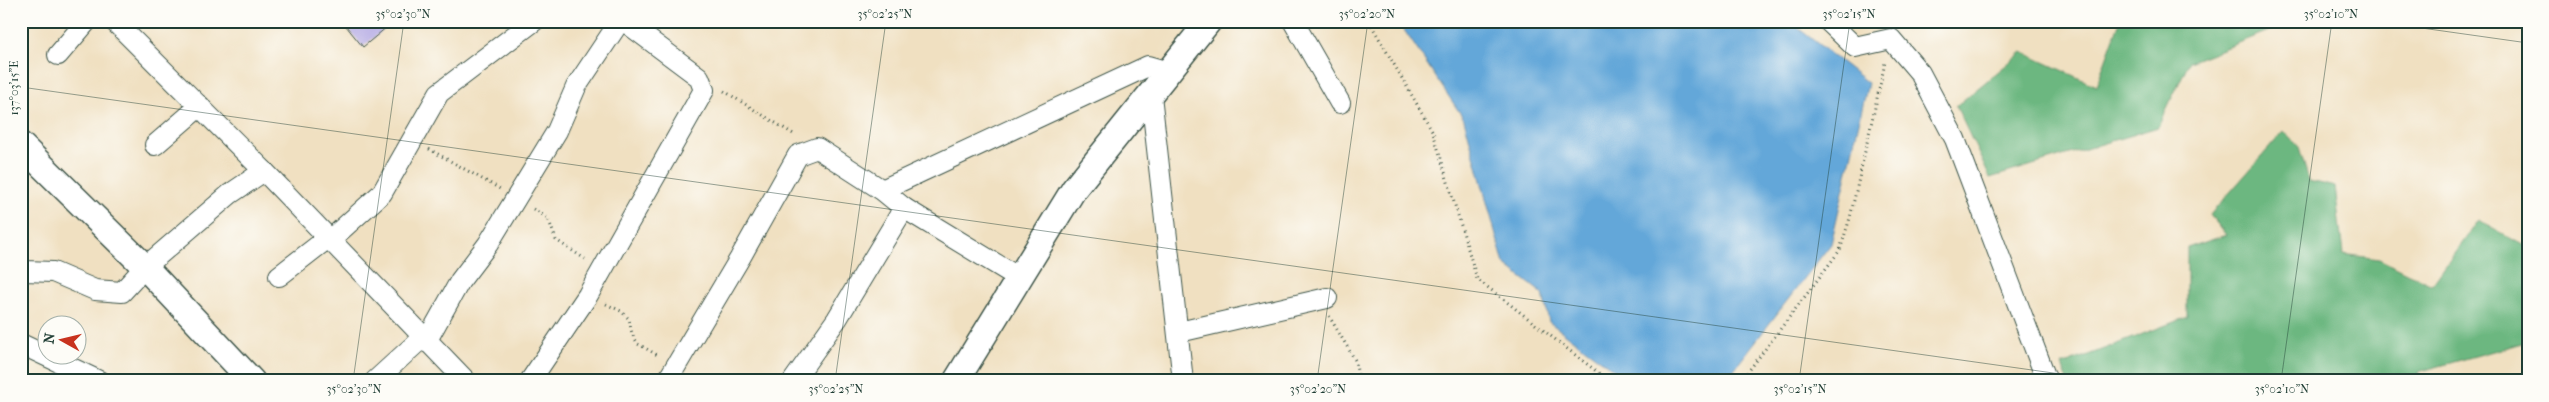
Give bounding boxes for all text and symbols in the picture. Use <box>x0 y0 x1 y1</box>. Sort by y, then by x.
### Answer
text: 35°02'30"N <box>375 7 431 21</box>
text: 35°02'25"N <box>858 7 912 21</box>
text: 35°02'20"N <box>1339 7 1395 21</box>
text: 35°02'15"N <box>1822 7 1876 21</box>
text: 35°02'10"N <box>2304 7 2358 21</box>
text: 137°03'15"E <box>7 61 21 115</box>
north arrow <box>38 314 88 364</box>
text: N <box>40 331 59 345</box>
text: 35°02'30"N <box>326 382 382 396</box>
text: 35°02'25"N <box>809 382 863 396</box>
text: 35°02'20"N <box>1290 382 1346 396</box>
text: 35°02'15"N <box>1773 382 1827 396</box>
text: 35°02'10"N <box>2255 382 2309 396</box>

